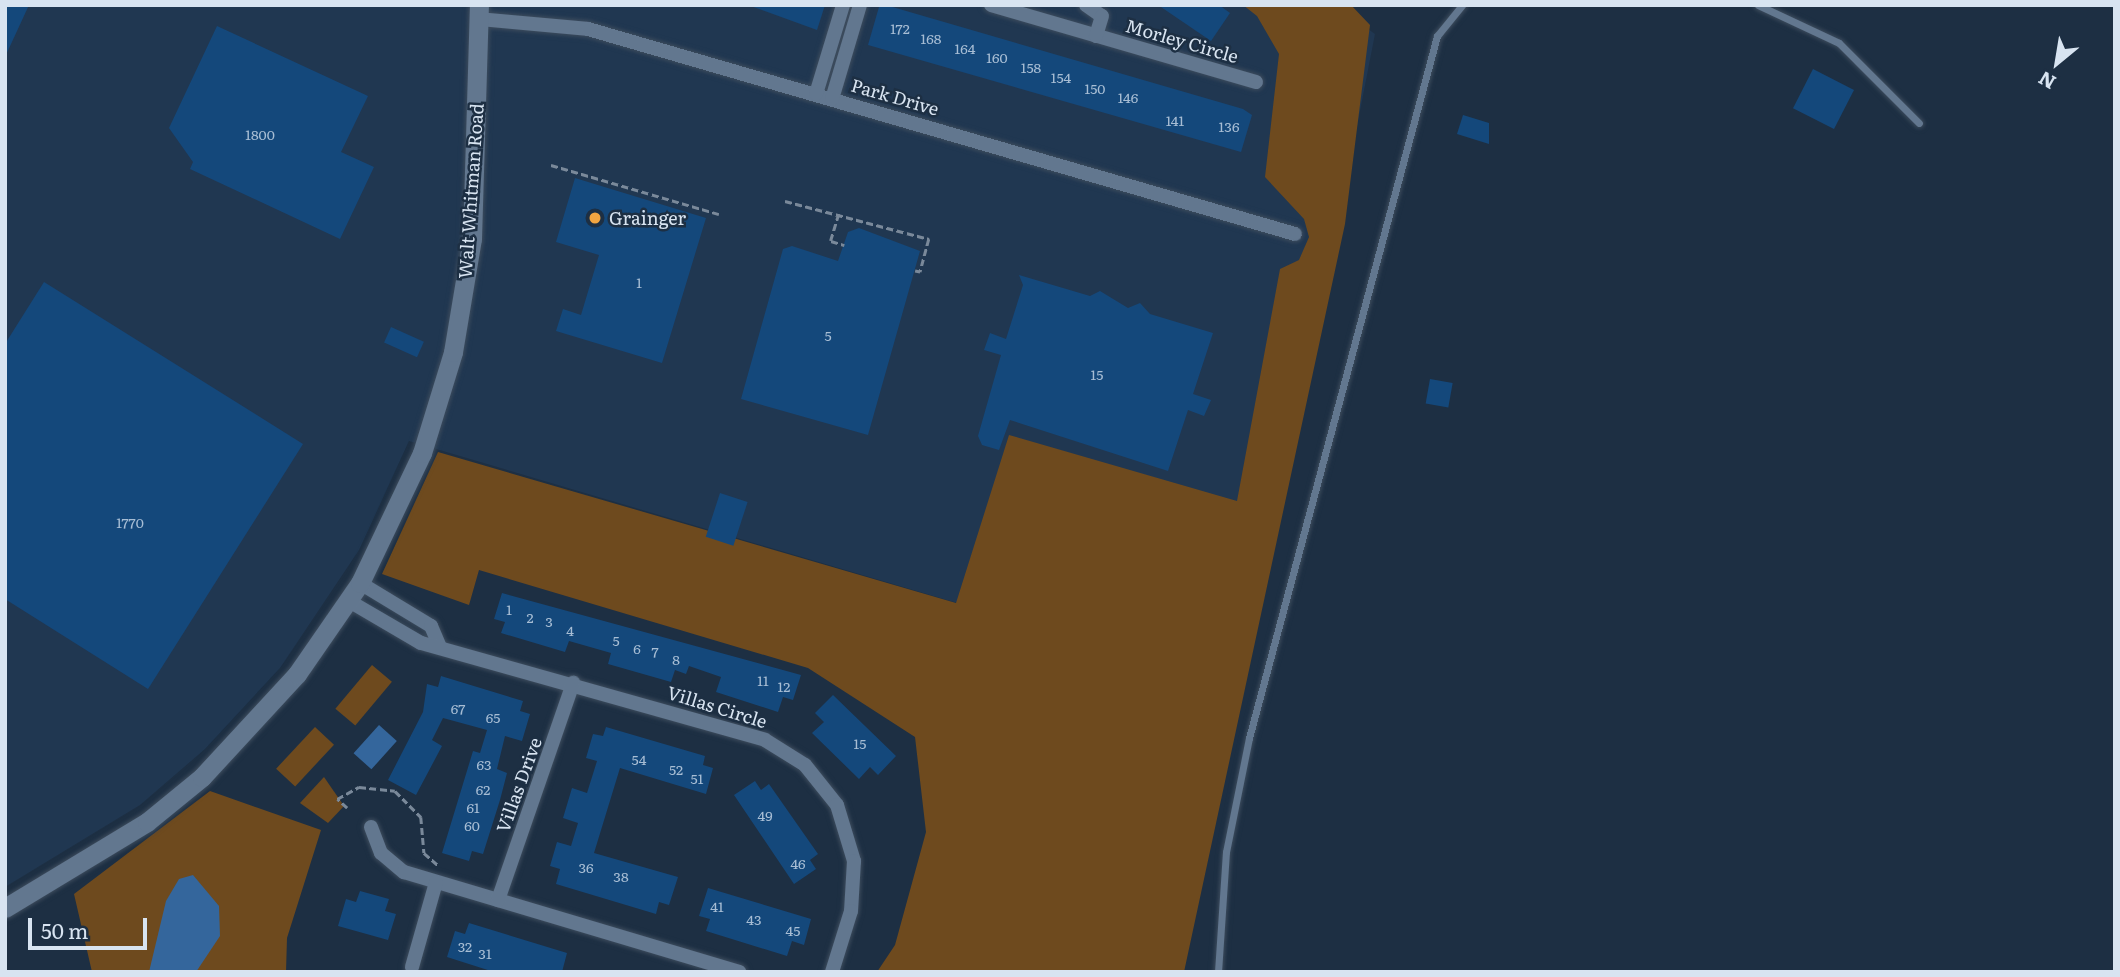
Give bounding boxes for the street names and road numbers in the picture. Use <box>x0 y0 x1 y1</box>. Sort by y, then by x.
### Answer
street label: Morley Circle <box>1123 15 1241 67</box>
street label: Park Drive <box>849 74 941 120</box>
street label: Walt Whitman Road <box>454 103 488 279</box>
street label: Villas Circle <box>664 682 770 732</box>
street label: Villas Drive <box>492 734 546 836</box>

